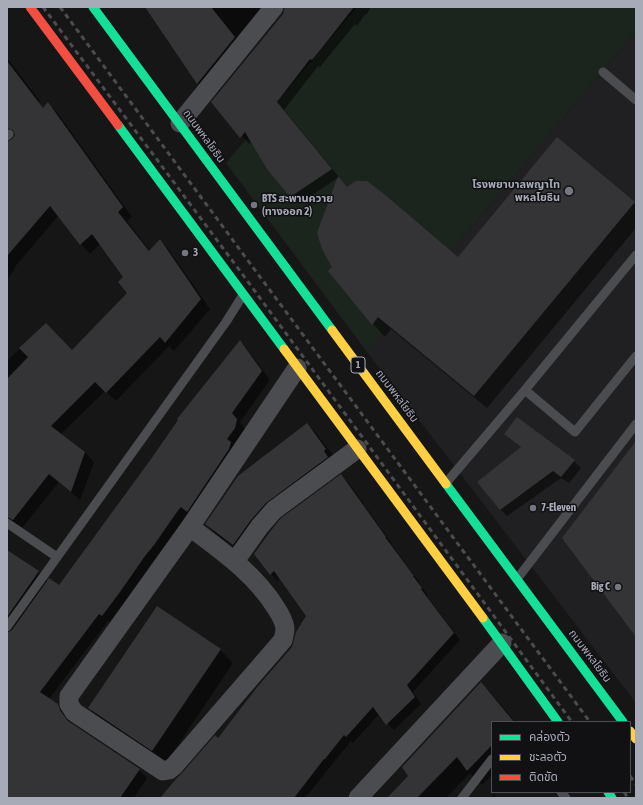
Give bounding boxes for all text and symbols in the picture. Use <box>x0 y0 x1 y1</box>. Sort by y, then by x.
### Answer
street label: ถนนพหลโยธิน <box>180 107 228 165</box>
place label: โรงพยาบาลพญาไท พหลโยธิน <box>472 178 560 204</box>
marker: โรงพยาบาลพญาไท พหลโยธิน <box>563 185 575 197</box>
place label: BTS สะพานควาย (ทางออก 2) <box>262 192 333 218</box>
marker: BTS สะพานควาย (ทางออก 2) <box>249 200 259 210</box>
place label: 3 <box>193 246 198 260</box>
marker: 3 <box>180 248 190 258</box>
road number: 1 <box>351 357 365 373</box>
street label: ถนนพหลโยธิน <box>373 367 421 425</box>
place label: 7-Eleven <box>541 501 576 515</box>
marker: 7-Eleven <box>528 503 538 513</box>
place label: Big C <box>591 580 610 594</box>
marker: Big C <box>613 582 623 592</box>
street label: ถนนพหลโยธิน <box>566 627 614 685</box>
legend <box>491 721 631 793</box>
text: คล่องตัว <box>529 730 570 744</box>
text: ชะลอตัว <box>529 750 567 764</box>
text: ติดขัด <box>529 770 558 784</box>

